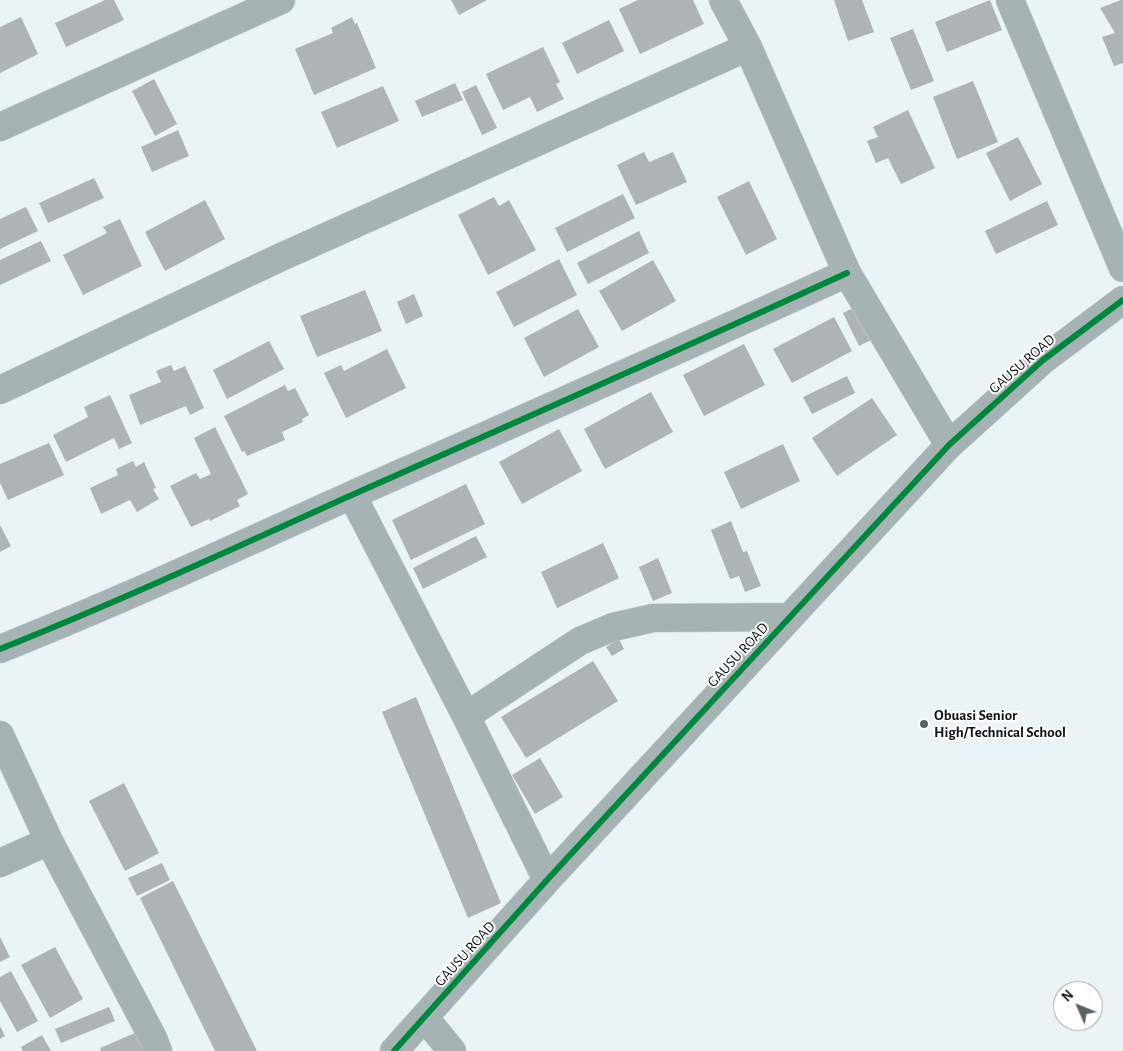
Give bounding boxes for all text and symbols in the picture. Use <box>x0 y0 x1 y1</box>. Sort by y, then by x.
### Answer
street label: GAUSU ROAD <box>985 330 1059 398</box>
street label: GAUSU ROAD <box>704 619 772 691</box>
place label: Obuasi Senior High/Technical School <box>934 706 1066 741</box>
marker: Obuasi Senior High/Technical School <box>918 718 930 730</box>
street label: GAUSU ROAD <box>431 918 499 990</box>
north arrow <box>1053 981 1103 1031</box>
text: N <box>1060 988 1076 1005</box>

